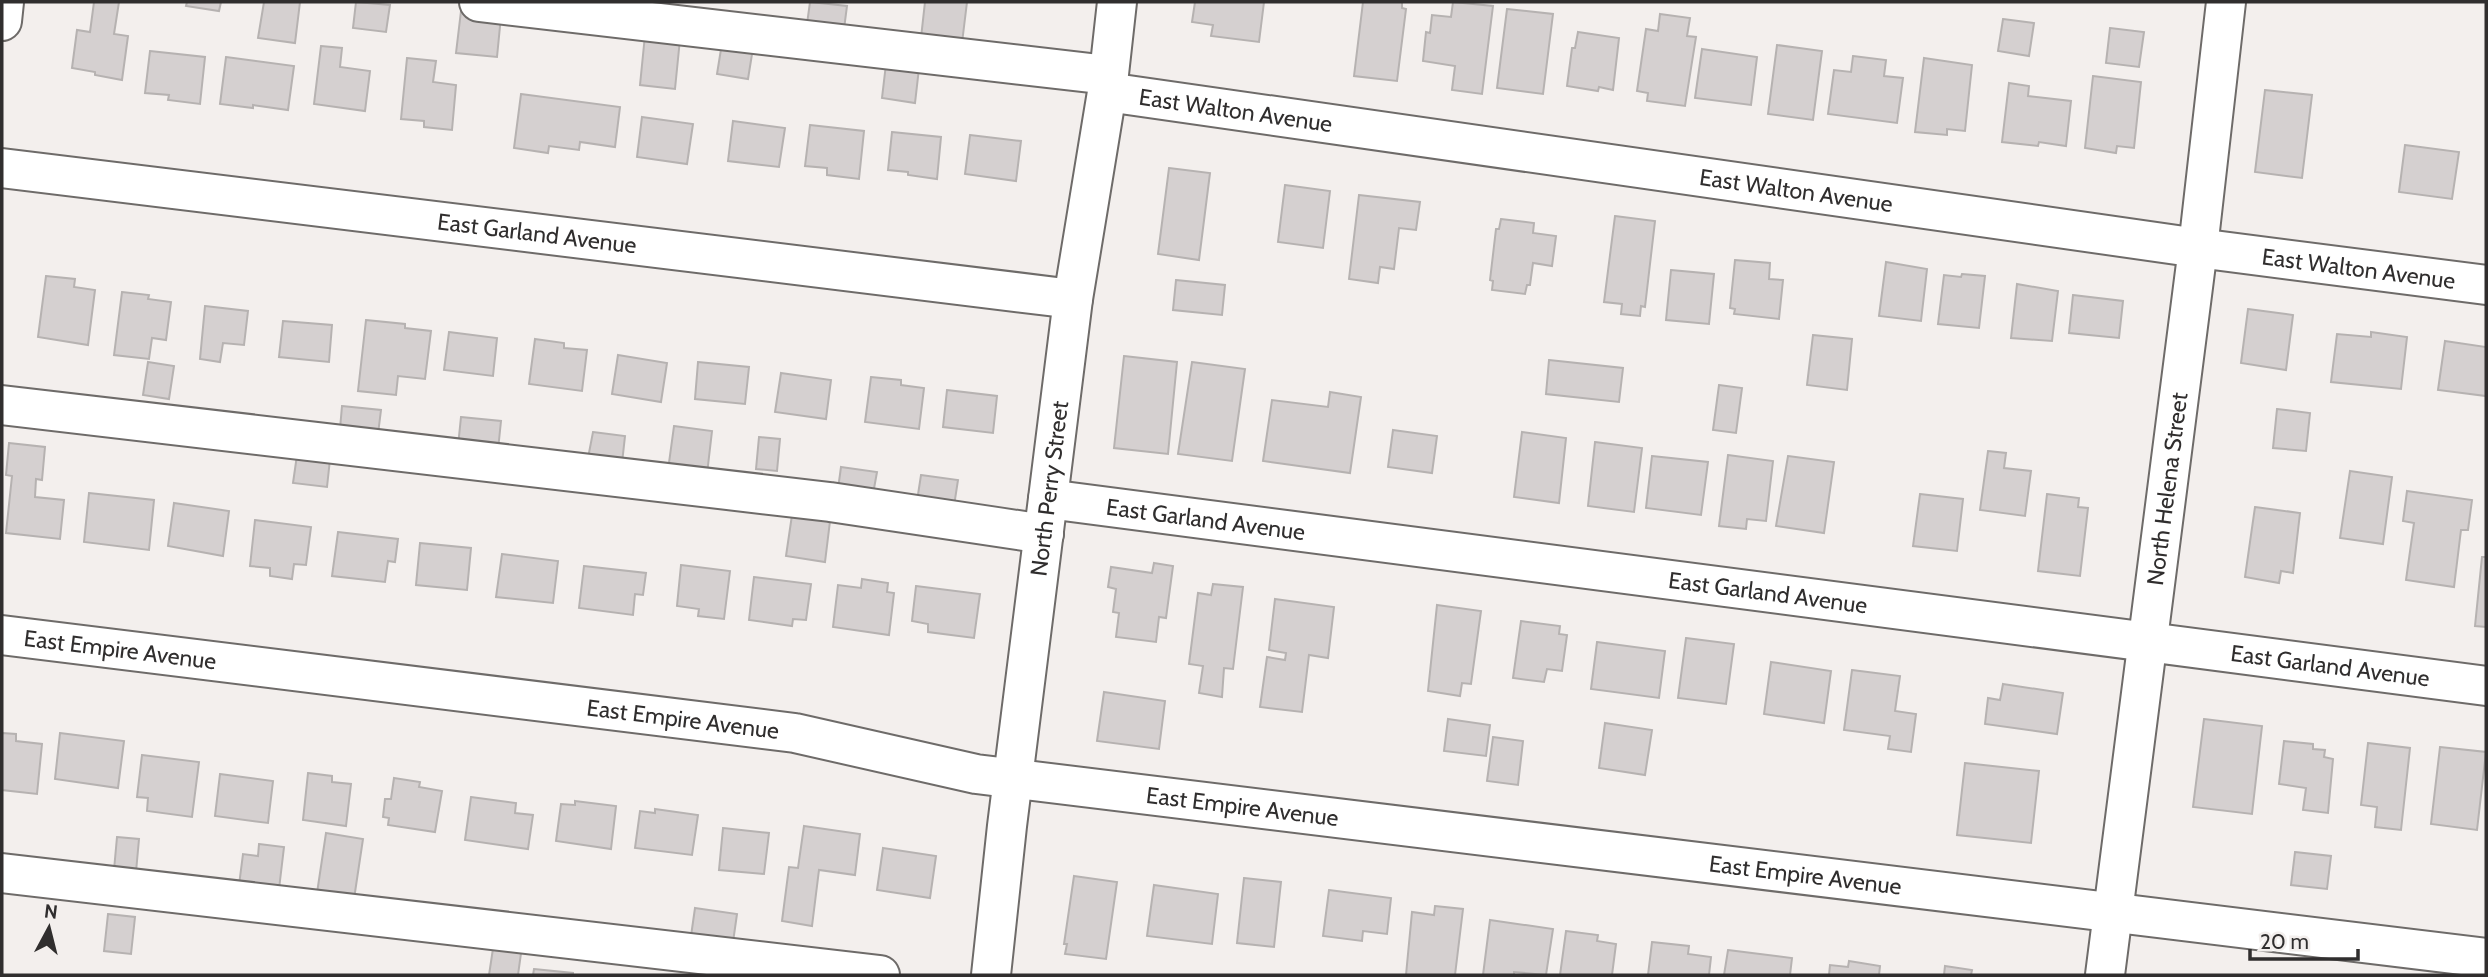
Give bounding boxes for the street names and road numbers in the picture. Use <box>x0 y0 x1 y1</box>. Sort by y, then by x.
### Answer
street label: East Walton Avenue <box>1137 83 1334 138</box>
street label: East Walton Avenue <box>1698 163 1895 218</box>
street label: East Garland Avenue <box>436 207 638 260</box>
street label: East Walton Avenue <box>2260 242 2457 295</box>
street label: North Helena Street <box>2141 391 2193 587</box>
street label: North Perry Street <box>1024 399 1074 578</box>
street label: East Garland Avenue <box>1105 493 1307 546</box>
street label: East Garland Avenue <box>1667 566 1869 619</box>
street label: East Empire Avenue <box>22 624 218 675</box>
street label: East Garland Avenue <box>2229 639 2432 693</box>
street label: East Empire Avenue <box>585 693 781 745</box>
street label: East Empire Avenue <box>1145 781 1340 832</box>
street label: East Empire Avenue <box>1707 849 1903 901</box>

